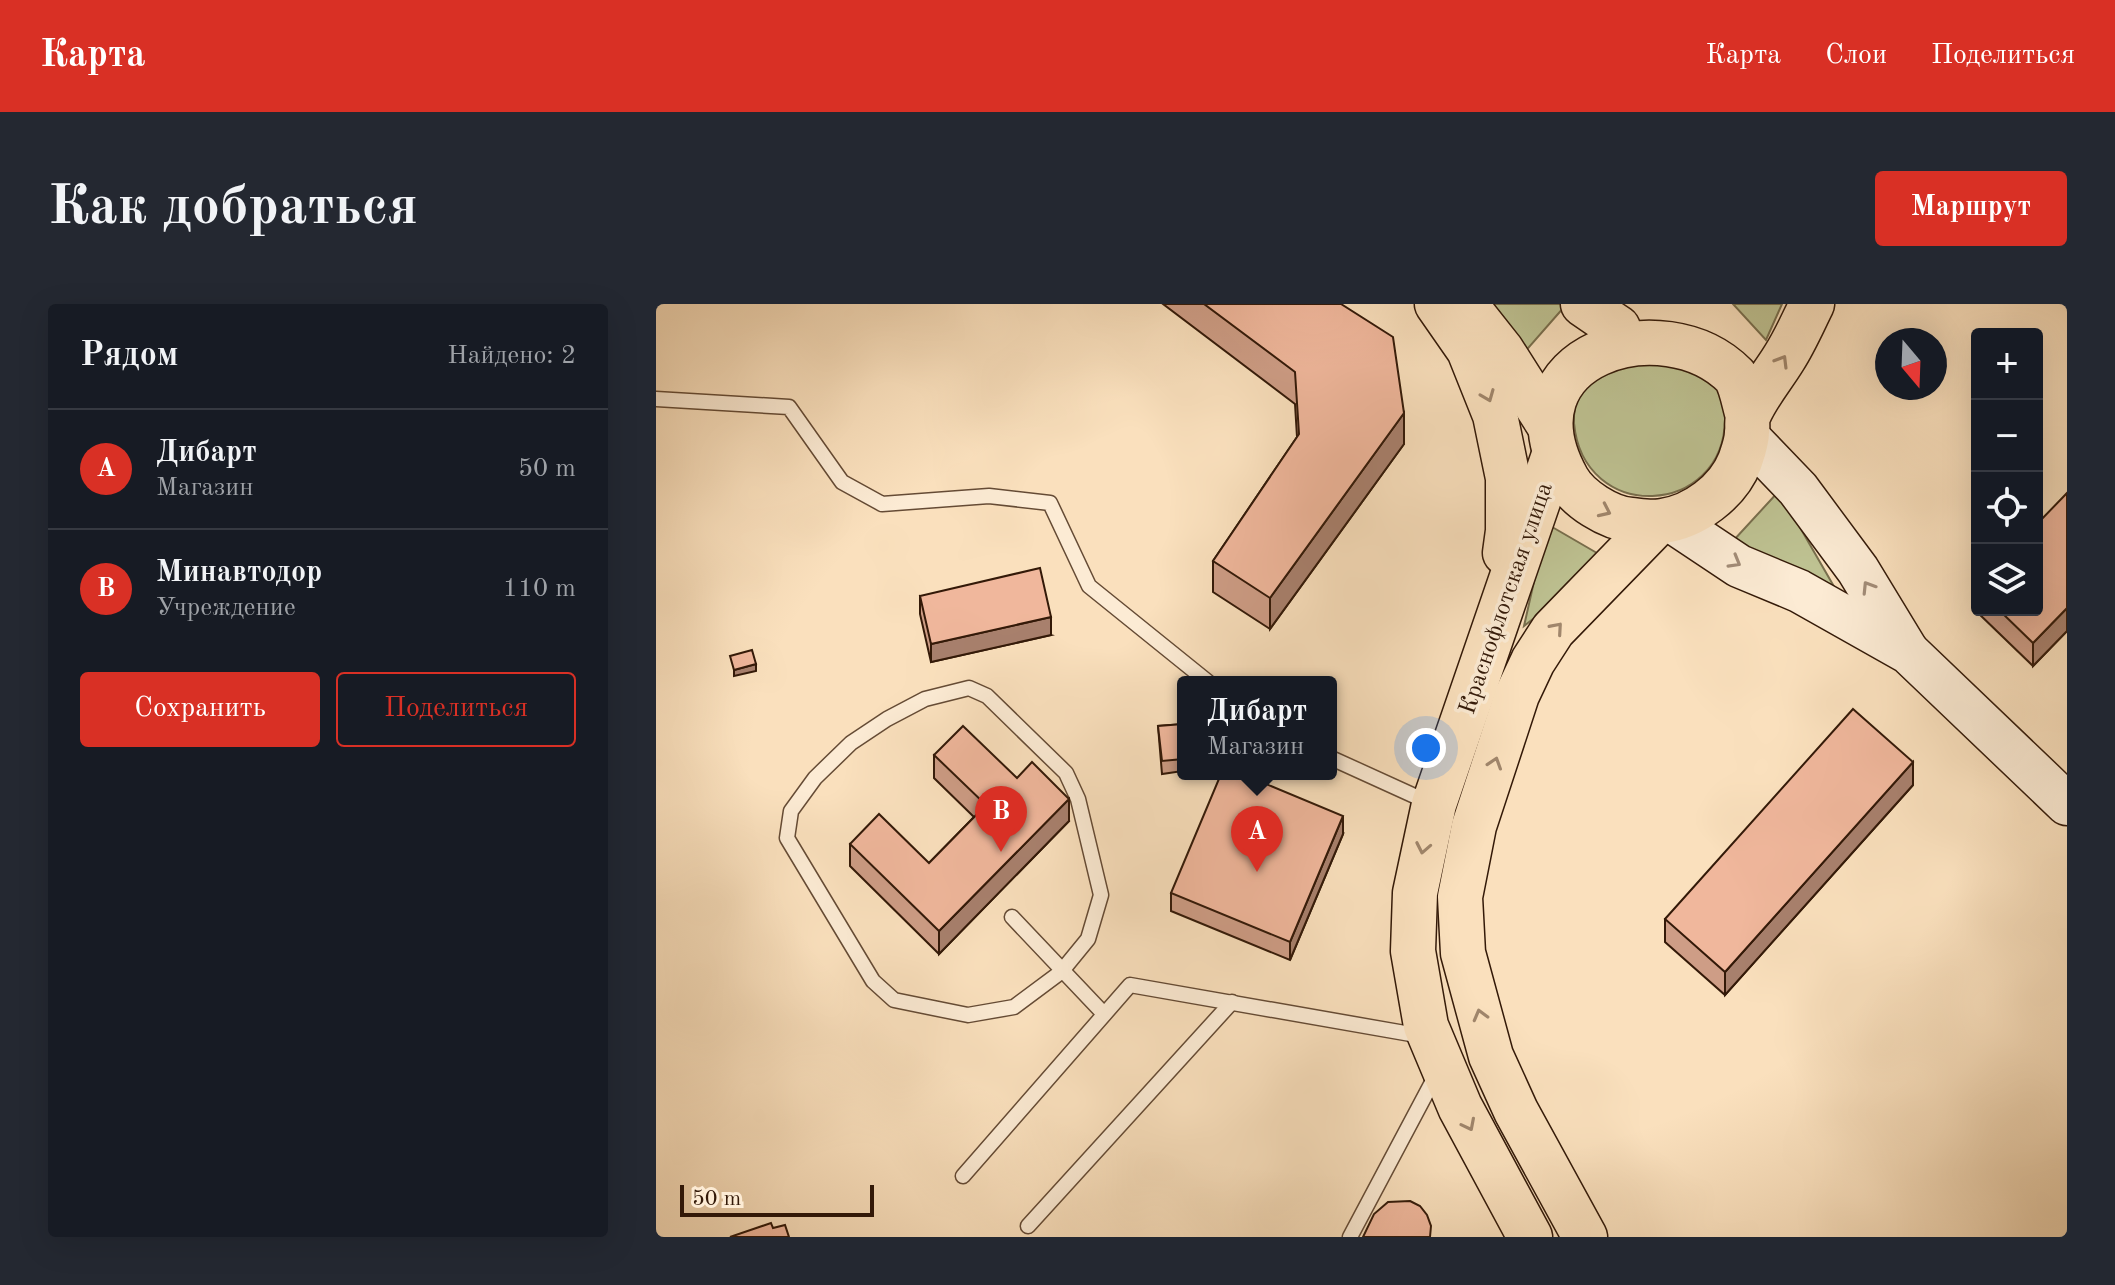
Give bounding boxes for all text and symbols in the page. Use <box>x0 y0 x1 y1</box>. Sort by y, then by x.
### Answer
text: Карта <box>40 37 146 75</box>
text: Карта <box>1705 42 1781 70</box>
text: Слои <box>1825 42 1887 70</box>
text: Поделиться <box>1931 42 2075 70</box>
button: Маршрут <box>1875 171 2067 246</box>
text: Как добраться <box>48 180 418 236</box>
north arrow <box>1875 328 1947 400</box>
map controls <box>1971 328 2043 616</box>
button: + <box>1971 328 2043 400</box>
text: Рядом <box>80 339 179 373</box>
text: Найдено: 2 <box>447 343 576 369</box>
one-way arrow <box>1772 355 1788 370</box>
one-way arrow <box>1478 388 1495 402</box>
button: − <box>1971 400 2043 472</box>
text: Дибарт <box>156 438 257 468</box>
text: A <box>96 456 116 482</box>
text: 50 m <box>518 456 576 482</box>
button: locate <box>1971 472 2043 544</box>
text: Магазин <box>156 475 254 501</box>
street label: Краснофлотская улица <box>1456 479 1558 718</box>
one-way arrow <box>1597 501 1612 517</box>
button: layers <box>1971 544 2043 616</box>
one-way arrow <box>1726 552 1741 568</box>
text: Минавтодор <box>156 558 322 588</box>
text: B <box>97 576 115 602</box>
text: 110 m <box>503 576 576 602</box>
one-way arrow <box>1862 581 1877 596</box>
text: Учреждение <box>156 595 296 621</box>
one-way arrow <box>1547 623 1561 638</box>
button: Сохранить <box>80 672 320 747</box>
button: Поделиться <box>336 672 576 747</box>
popup <box>1177 676 1337 780</box>
text: Дибарт <box>1207 697 1307 727</box>
your location <box>1406 728 1446 768</box>
text: Магазин <box>1207 734 1304 760</box>
one-way arrow <box>1486 756 1502 770</box>
pin: B <box>975 786 1027 852</box>
pin: A <box>1231 806 1283 872</box>
one-way arrow <box>1416 841 1433 855</box>
one-way arrow <box>1473 1009 1489 1023</box>
one-way arrow <box>1460 1117 1475 1131</box>
scale bar <box>680 1181 874 1217</box>
text: 50 m <box>692 1188 741 1210</box>

